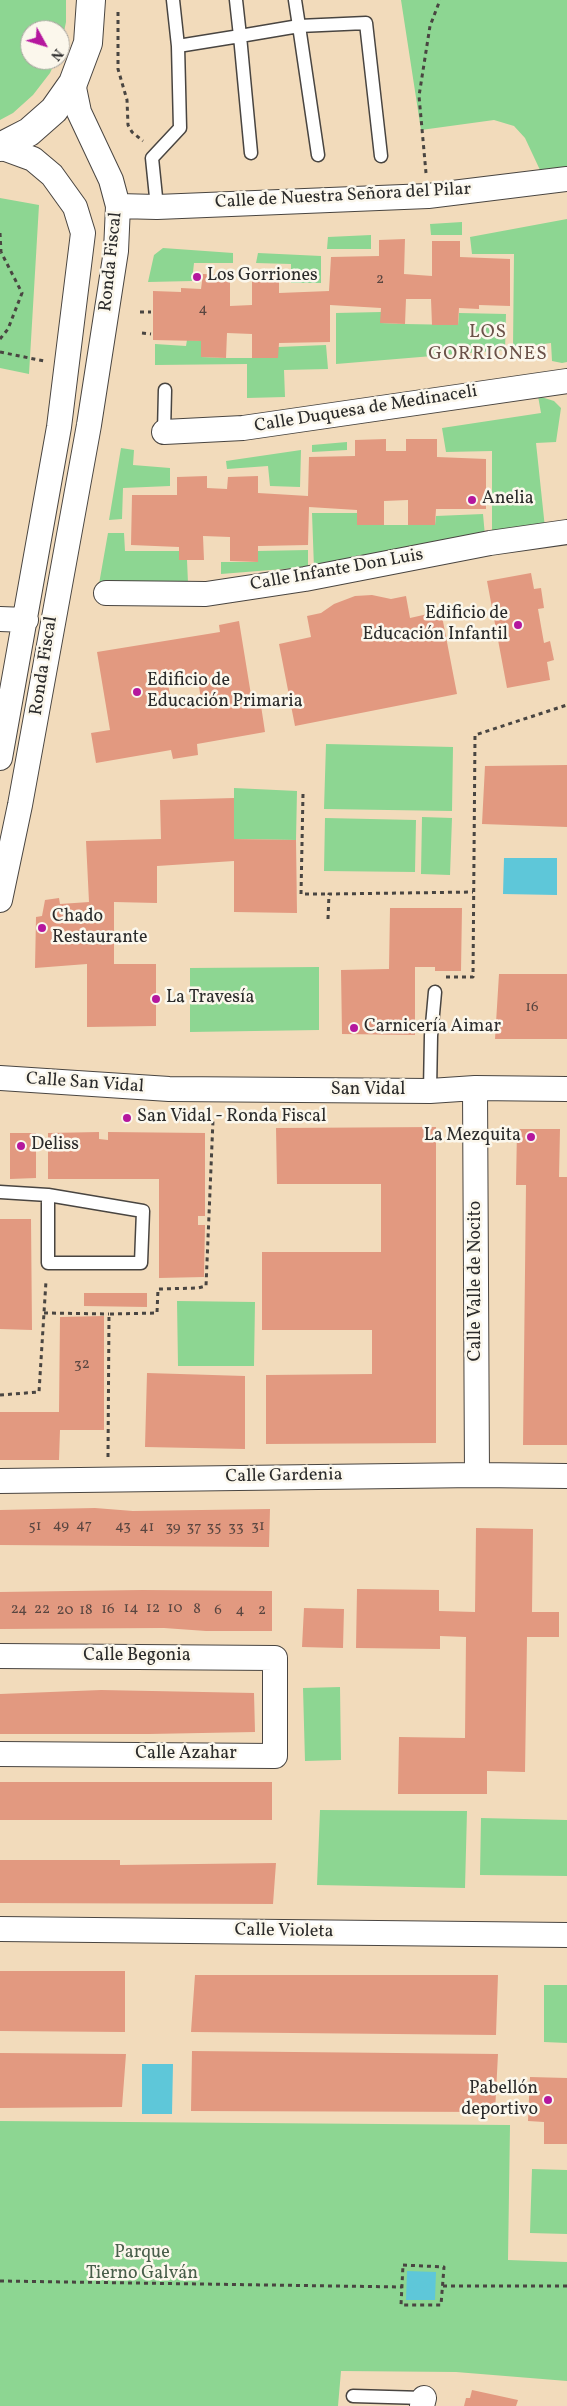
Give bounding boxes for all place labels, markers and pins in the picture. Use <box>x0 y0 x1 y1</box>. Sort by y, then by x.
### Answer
place label: Los Gorriones <box>207 266 318 288</box>
marker: Los Gorriones <box>191 271 203 283</box>
place label: Anelia <box>482 489 534 511</box>
marker: Anelia <box>466 494 478 506</box>
place label: Edificio de Educación Infantil <box>362 604 508 646</box>
marker: Edificio de Educación Infantil <box>512 619 524 631</box>
place label: Edificio de Educación Primaria <box>147 671 303 714</box>
marker: Edificio de Educación Primaria <box>131 686 143 698</box>
place label: Chado Restaurante <box>52 907 148 950</box>
marker: Chado Restaurante <box>36 922 48 934</box>
place label: La Travesía <box>166 988 254 1010</box>
marker: La Travesía <box>150 993 162 1005</box>
place label: Carnicería Aimar <box>364 1017 501 1039</box>
marker: Carnicería Aimar <box>348 1022 360 1034</box>
place label: San Vidal - Ronda Fiscal <box>137 1107 326 1129</box>
marker: San Vidal - Ronda Fiscal <box>121 1112 133 1124</box>
place label: La Mezquita <box>424 1126 521 1148</box>
marker: La Mezquita <box>525 1131 537 1143</box>
place label: Deliss <box>31 1135 79 1157</box>
marker: Deliss <box>15 1140 27 1152</box>
place label: Pabellón deportivo <box>461 2079 538 2122</box>
marker: Pabellón deportivo <box>542 2094 554 2106</box>

